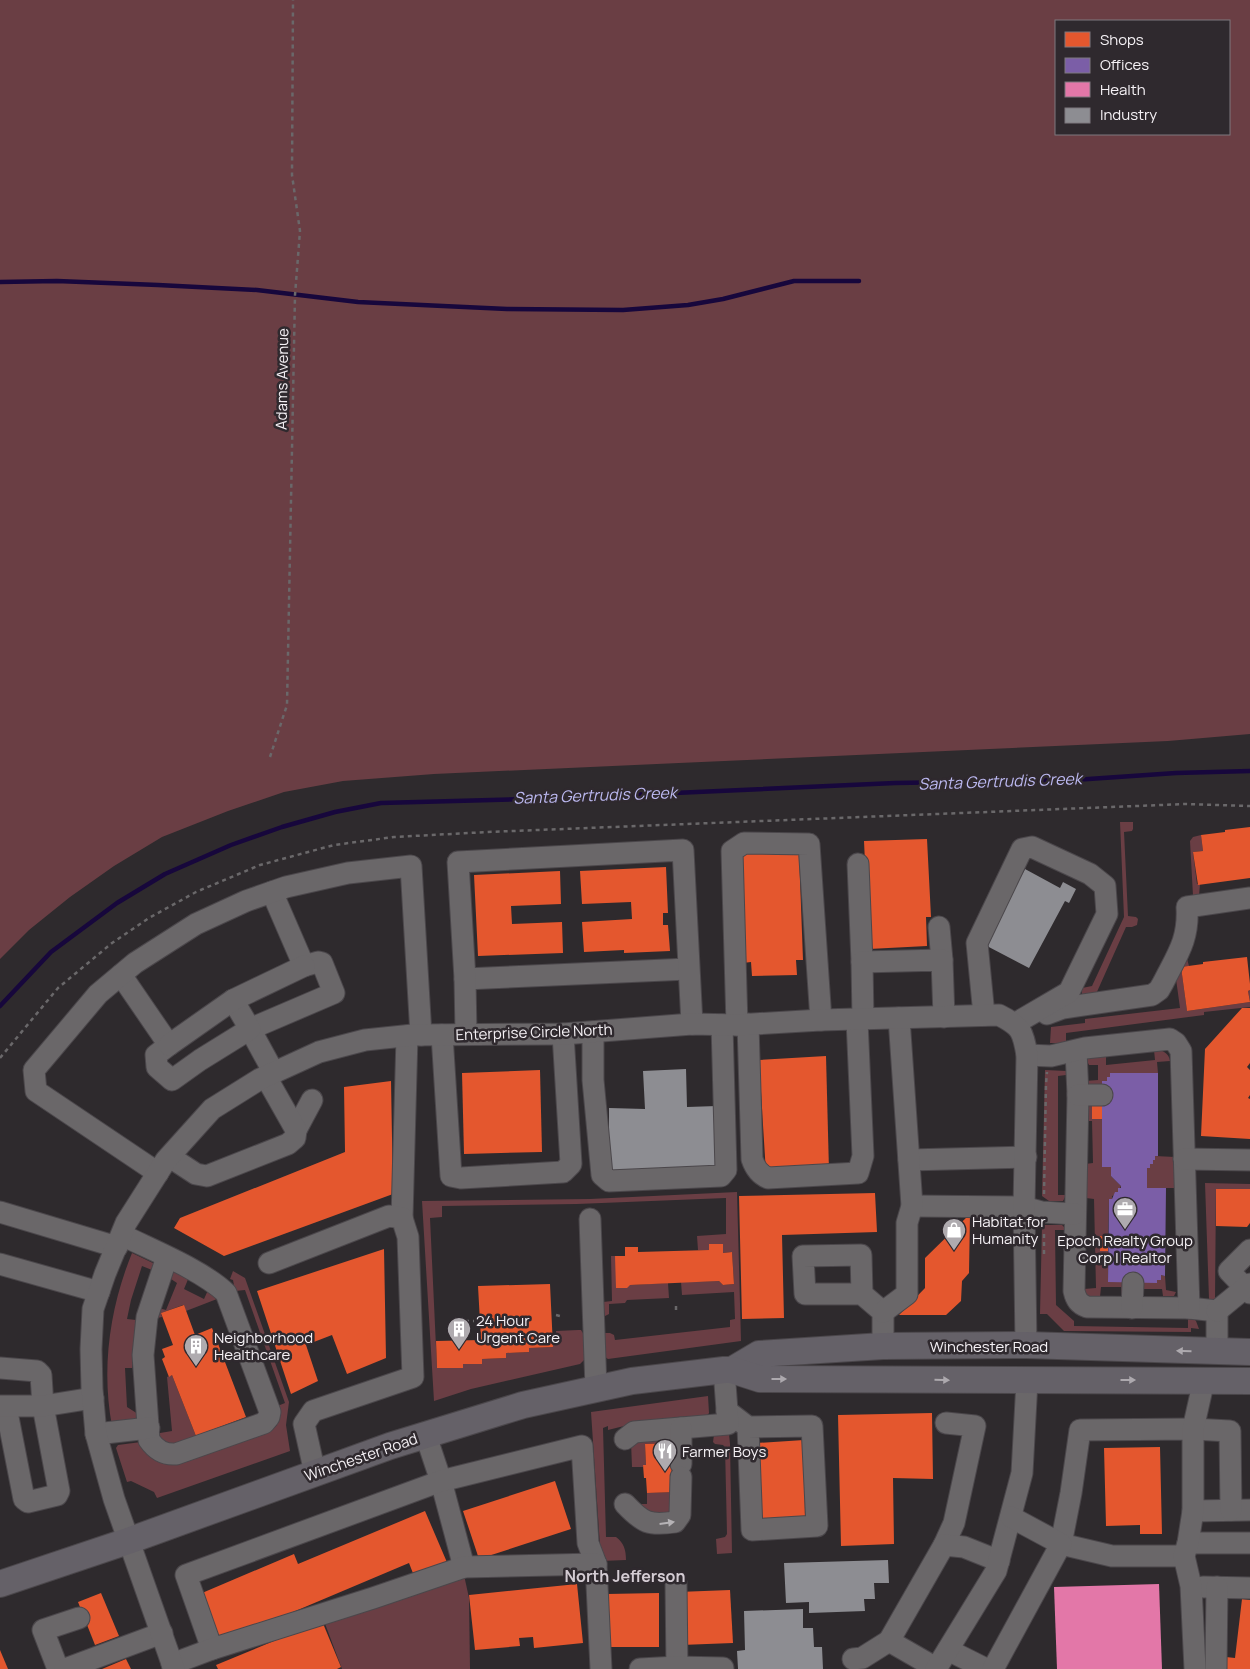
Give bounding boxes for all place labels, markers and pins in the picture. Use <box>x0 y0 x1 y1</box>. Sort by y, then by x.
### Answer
office icon: Epoch Realty Group Corp | Realtor <box>1112 1196 1138 1230</box>
place label: Habitat for Humanity <box>972 1211 1046 1249</box>
shop icon: Habitat for Humanity <box>941 1217 967 1251</box>
place label: Epoch Realty Group Corp | Realtor <box>1057 1230 1193 1268</box>
place label: 24 Hour Urgent Care <box>476 1310 560 1348</box>
building icon: 24 Hour Urgent Care <box>446 1316 472 1350</box>
place label: Neighborhood Healthcare <box>214 1327 313 1365</box>
building icon: Neighborhood Healthcare <box>183 1333 209 1367</box>
restaurant icon: Farmer Boys <box>652 1438 678 1472</box>
place label: Farmer Boys <box>682 1441 767 1462</box>

